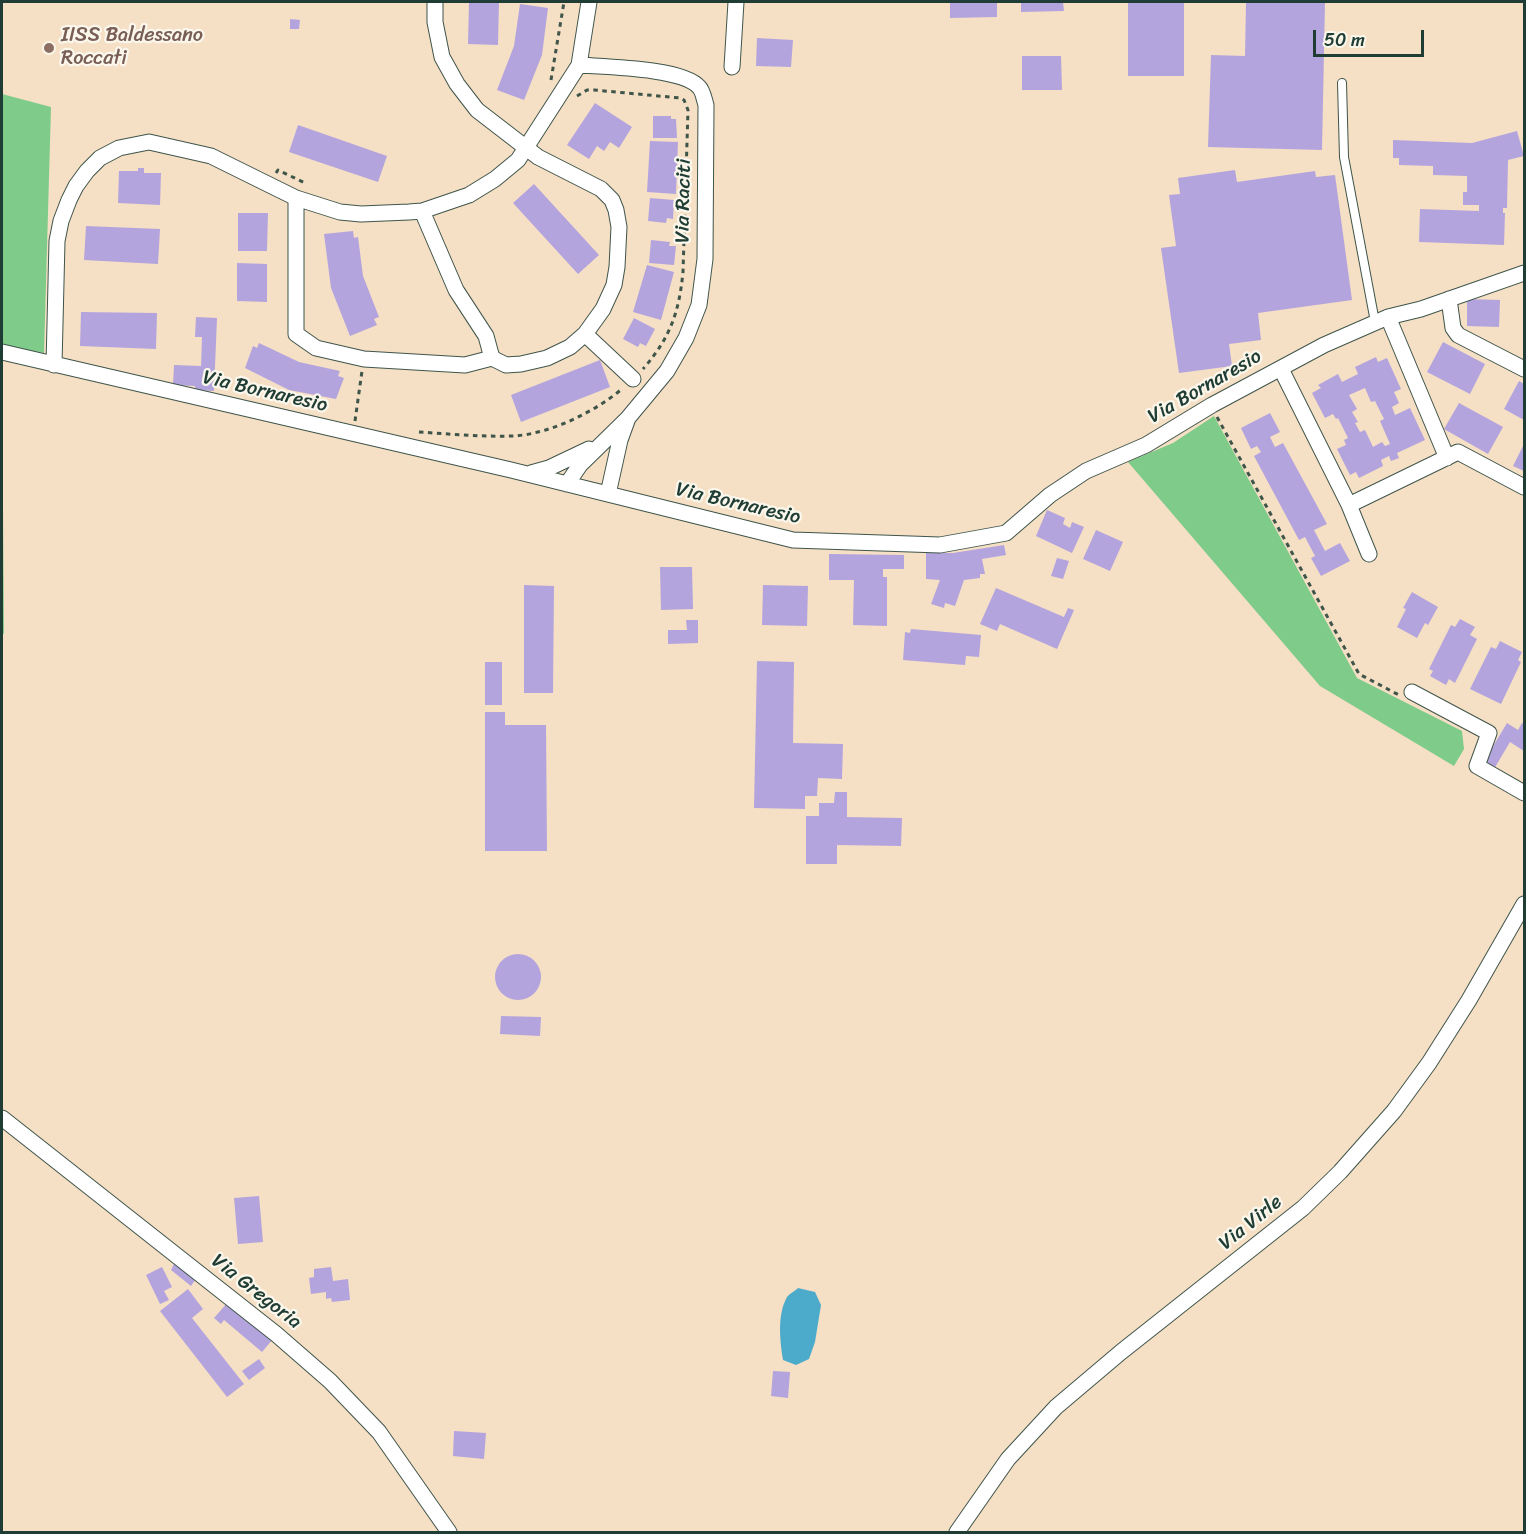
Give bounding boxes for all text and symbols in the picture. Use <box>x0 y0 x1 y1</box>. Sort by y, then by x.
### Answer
scale bar <box>1316 18 1427 56</box>
place label: IISS Baldessano Roccati <box>61 24 203 71</box>
text: 50 m <box>1324 24 1365 56</box>
marker: IISS Baldessano Roccati <box>42 41 56 55</box>
street label: Via Raciti <box>671 159 697 243</box>
street label: Via Bornaresio <box>1144 345 1266 429</box>
street label: Via Bornaresio <box>200 366 330 418</box>
street label: Via Bornaresio <box>673 478 803 530</box>
street label: Via Virle <box>1215 1190 1287 1256</box>
street label: Via Gregoria <box>206 1249 306 1335</box>

